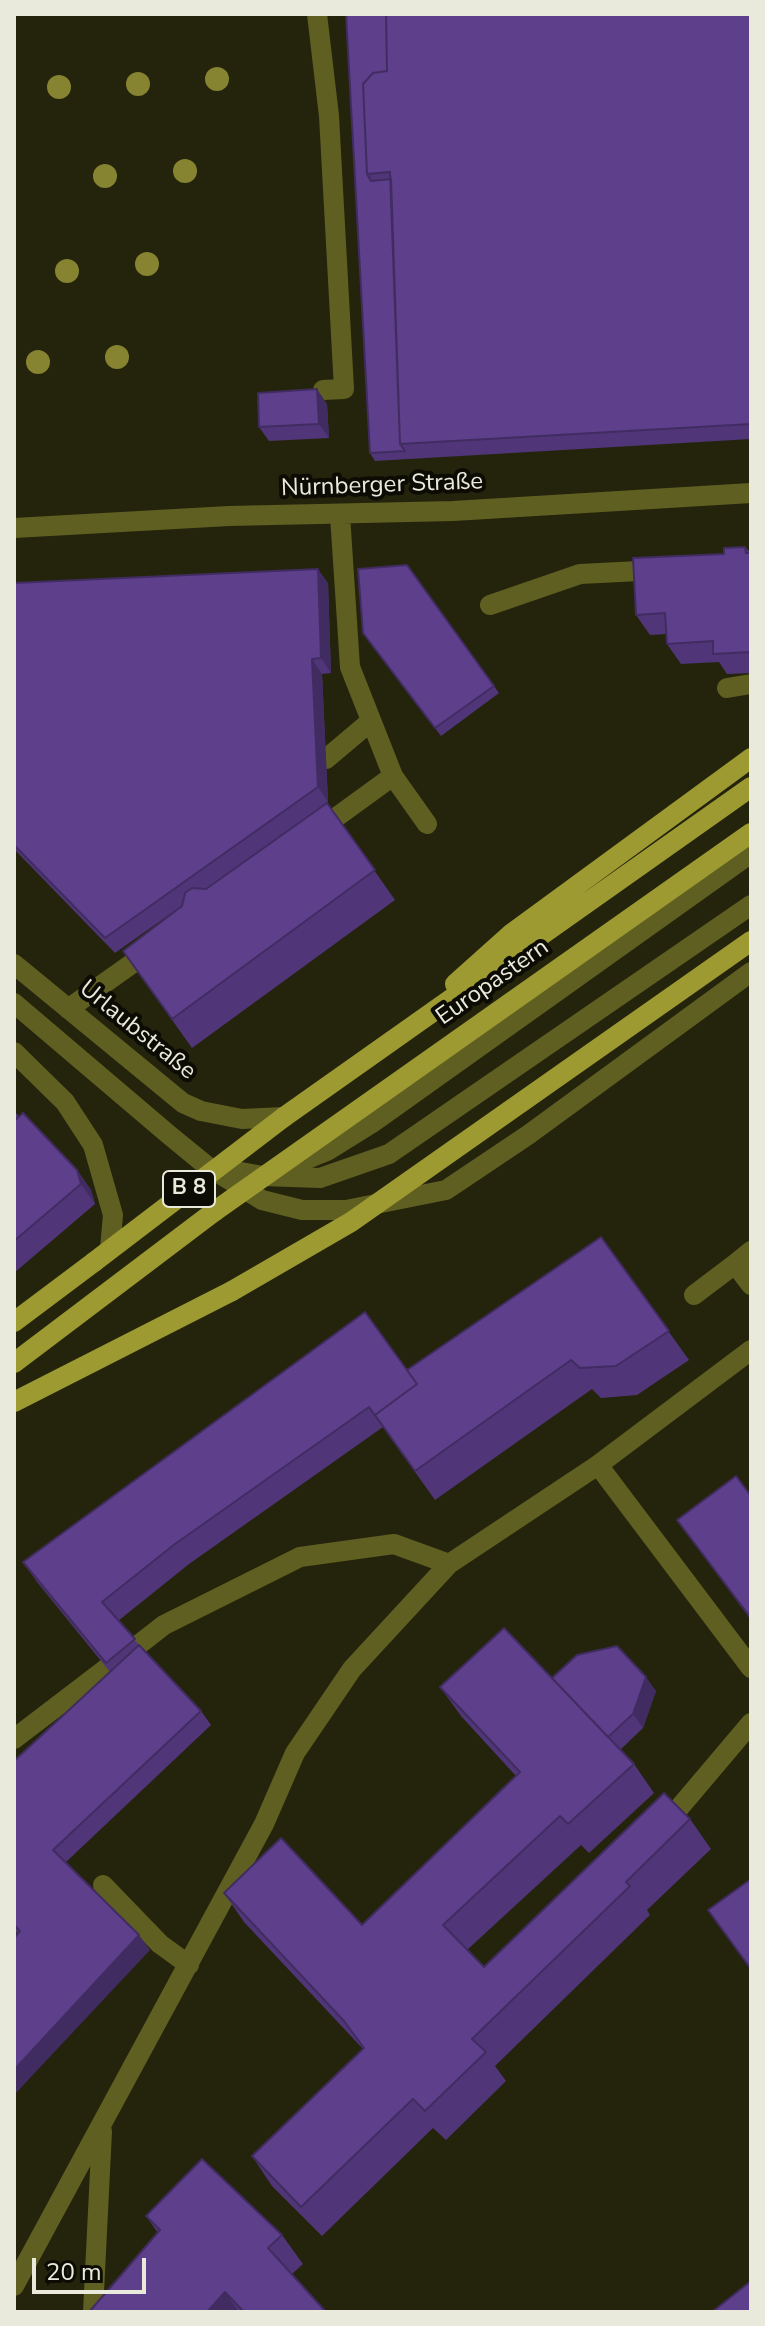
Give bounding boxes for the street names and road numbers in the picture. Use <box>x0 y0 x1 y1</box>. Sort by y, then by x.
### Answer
street label: Nürnberger Straße <box>281 468 483 504</box>
street label: Europastern <box>431 934 555 1032</box>
street label: Urlaubstraße <box>73 975 201 1087</box>
road number: B 8 <box>163 1171 215 1207</box>

